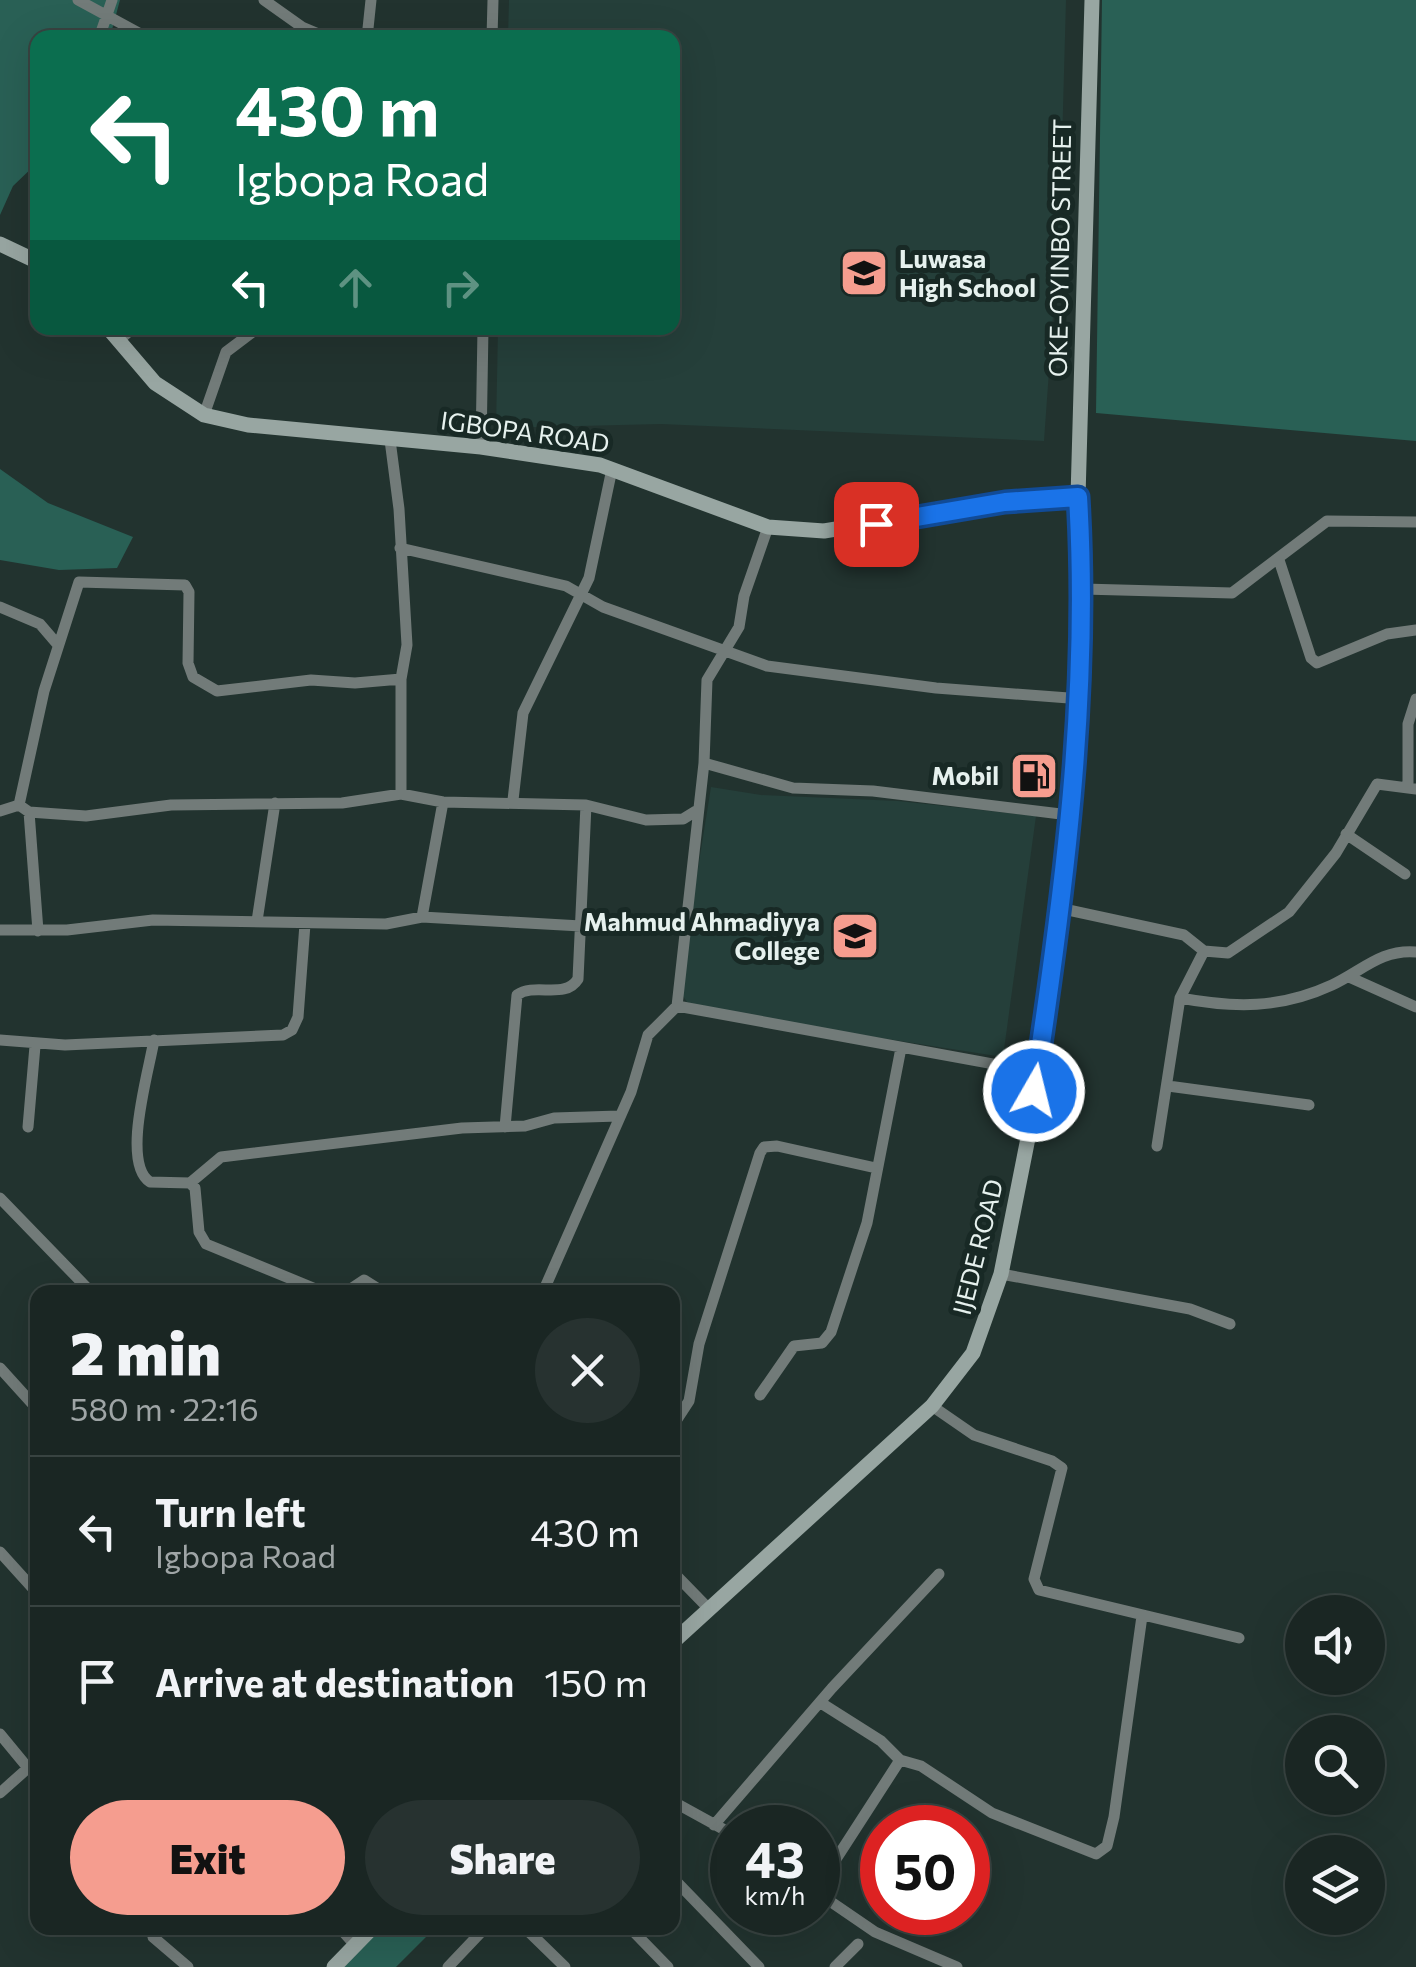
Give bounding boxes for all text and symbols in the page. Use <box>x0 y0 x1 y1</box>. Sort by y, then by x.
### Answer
text: 430 m <box>235 65 440 150</box>
icon: left <box>70 70 200 200</box>
street label: OKE-OYINBO STREET <box>1042 119 1076 377</box>
text: Igbopa Road <box>235 150 489 205</box>
place label: Luwasa High School <box>899 243 1036 302</box>
school or university icon: Luwasa High School <box>838 247 890 299</box>
icon: left <box>223 260 278 315</box>
icon: ahead <box>328 260 383 315</box>
icon: right <box>433 260 488 315</box>
street label: IGBOPA ROAD <box>439 404 611 458</box>
pin <box>834 482 919 567</box>
icon: arrive <box>849 497 904 552</box>
fuel station icon: Mobil <box>1008 750 1060 802</box>
place label: Mobil <box>932 760 999 790</box>
place label: Mahmud Ahmadiyya College <box>584 906 820 965</box>
school or university icon: Mahmud Ahmadiyya College <box>829 910 881 962</box>
position arrow <box>982 1039 1086 1143</box>
street label: IJEDE ROAD <box>946 1176 1008 1318</box>
text: 2 min <box>70 1314 221 1387</box>
button: close <box>535 1318 640 1423</box>
text: 580 m · 22:16 <box>70 1388 259 1428</box>
text: Turn left <box>155 1488 306 1535</box>
icon: left <box>70 1504 125 1559</box>
text: 430 m <box>530 1508 640 1555</box>
text: Igbopa Road <box>155 1535 336 1575</box>
map controls <box>1285 1595 1385 1935</box>
button: sound <box>1285 1595 1385 1695</box>
icon: arrive <box>70 1654 125 1709</box>
text: Arrive at destination <box>155 1658 514 1705</box>
text: 150 m <box>544 1658 648 1705</box>
button: search <box>1285 1715 1385 1815</box>
button: Exit <box>70 1800 345 1915</box>
button: Share <box>365 1800 640 1915</box>
speed limit sign: 50 <box>860 1805 990 1935</box>
text: 43 <box>745 1827 805 1888</box>
button: layers <box>1285 1835 1385 1935</box>
text: km/h <box>745 1880 805 1910</box>

